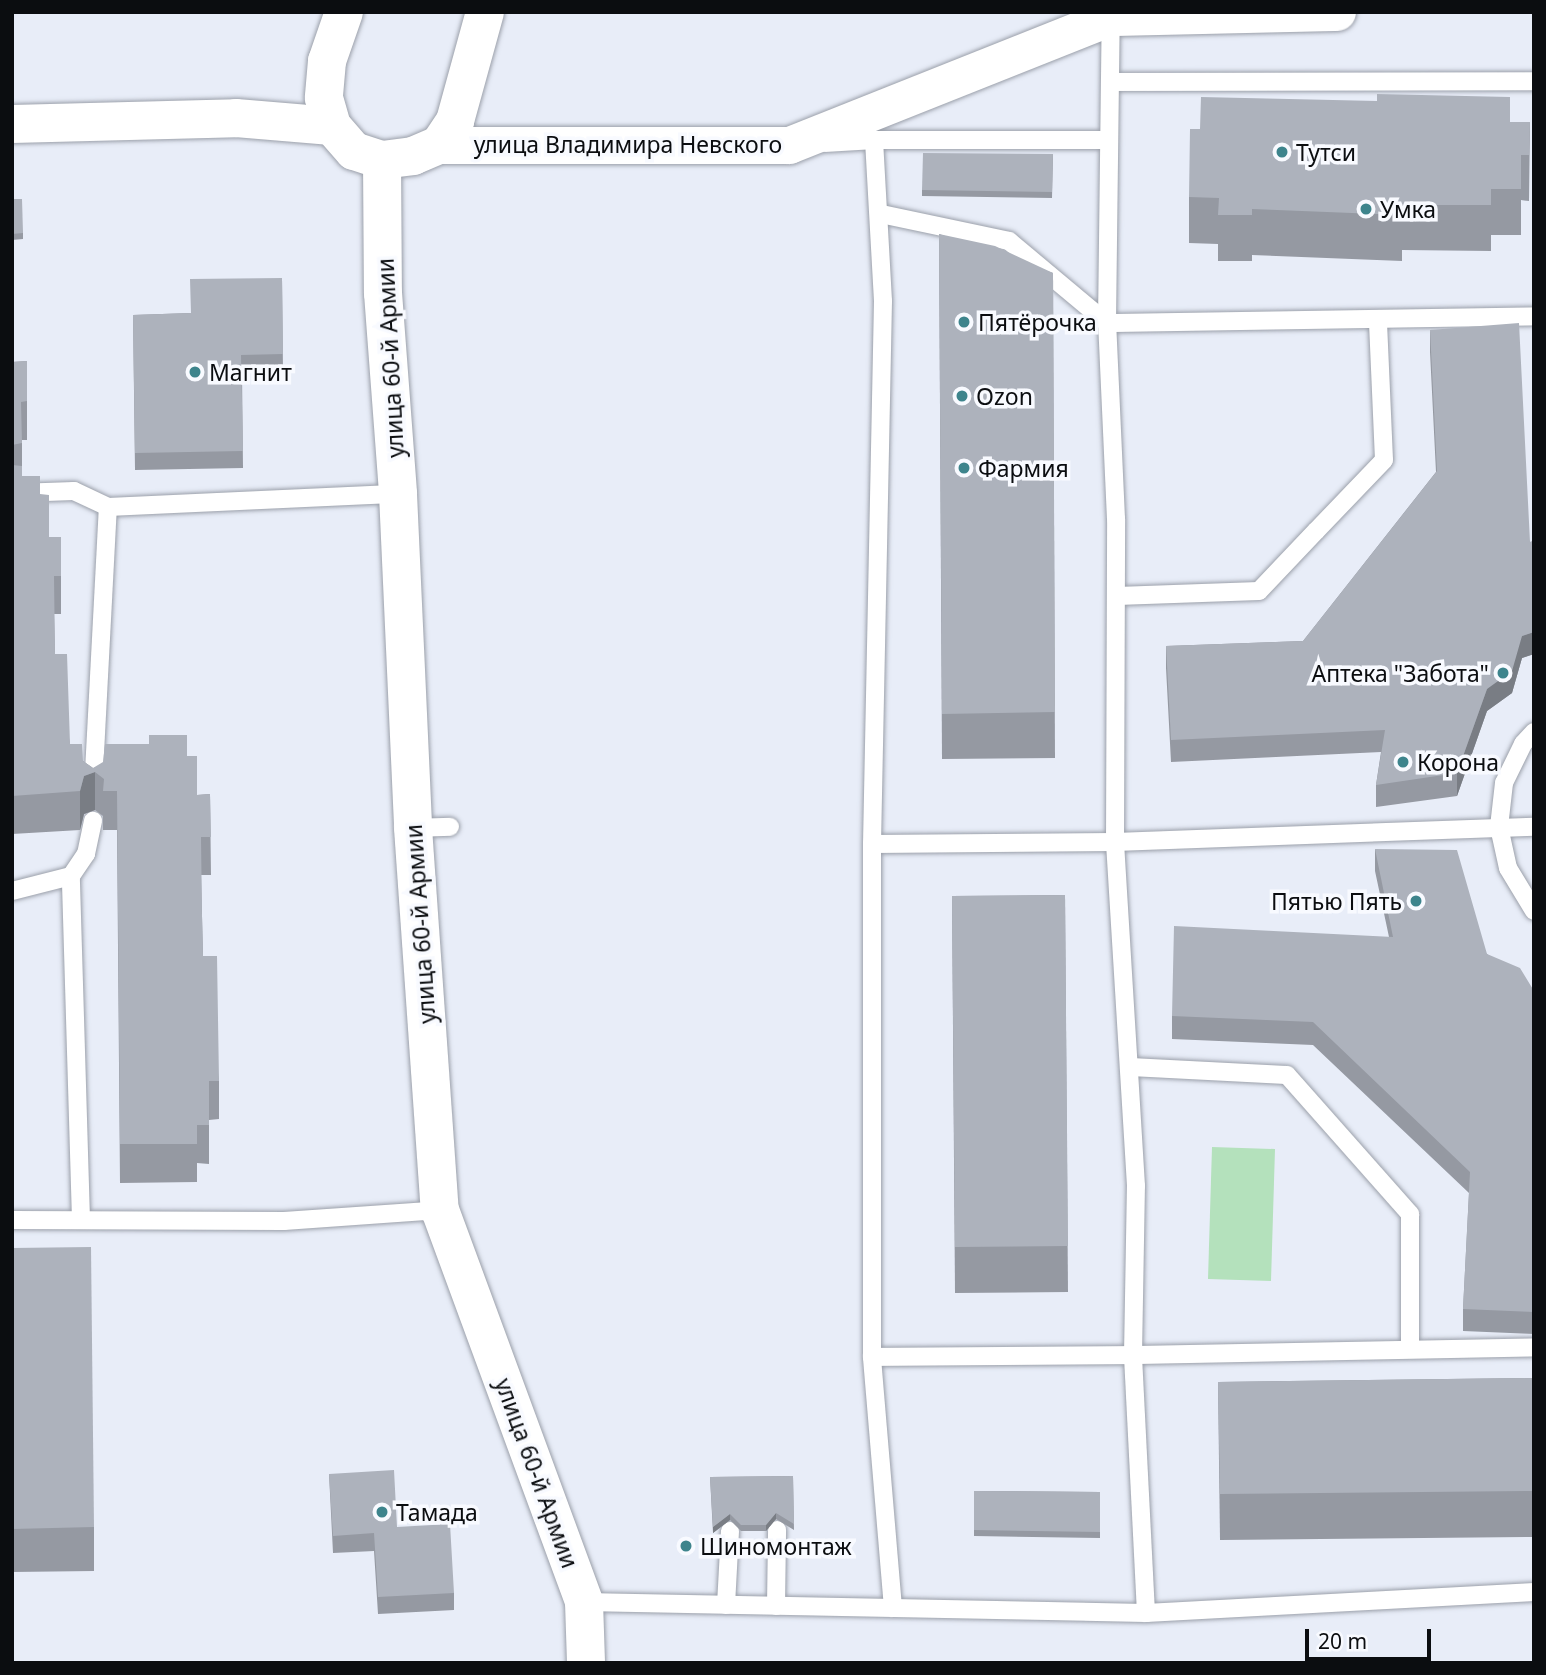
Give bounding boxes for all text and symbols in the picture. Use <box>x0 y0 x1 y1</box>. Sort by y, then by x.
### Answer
street label: улица Владимира Невского <box>474 130 782 158</box>
place label: Тутси <box>1296 138 1356 166</box>
marker: Тутси <box>1274 144 1290 160</box>
place label: Умка <box>1380 195 1436 223</box>
marker: Умка <box>1358 201 1374 217</box>
street label: улица 60-й Армии <box>371 257 409 459</box>
place label: Пятёрочка <box>978 308 1097 336</box>
marker: Пятёрочка <box>956 314 972 330</box>
place label: Магнит <box>209 358 292 386</box>
marker: Магнит <box>187 364 203 380</box>
place label: Ozon <box>976 382 1033 410</box>
marker: Ozon <box>954 388 970 404</box>
place label: Фармия <box>978 454 1069 482</box>
marker: Фармия <box>956 460 972 476</box>
place label: Аптека "Забота" <box>1311 659 1489 687</box>
marker: Аптека "Забота" <box>1495 665 1511 681</box>
place label: Корона <box>1417 748 1499 776</box>
marker: Корона <box>1395 754 1411 770</box>
street label: улица 60-й Армии <box>399 823 441 1025</box>
place label: Пятью Пять <box>1271 887 1402 915</box>
marker: Пятью Пять <box>1408 893 1424 909</box>
street label: улица 60-й Армии <box>490 1374 584 1572</box>
place label: Тамада <box>396 1498 478 1526</box>
marker: Тамада <box>374 1504 390 1520</box>
place label: Шиномонтаж <box>700 1532 852 1560</box>
marker: Шиномонтаж <box>678 1538 694 1554</box>
scale bar <box>1308 1616 1434 1660</box>
text: 20 m <box>1318 1627 1367 1655</box>

